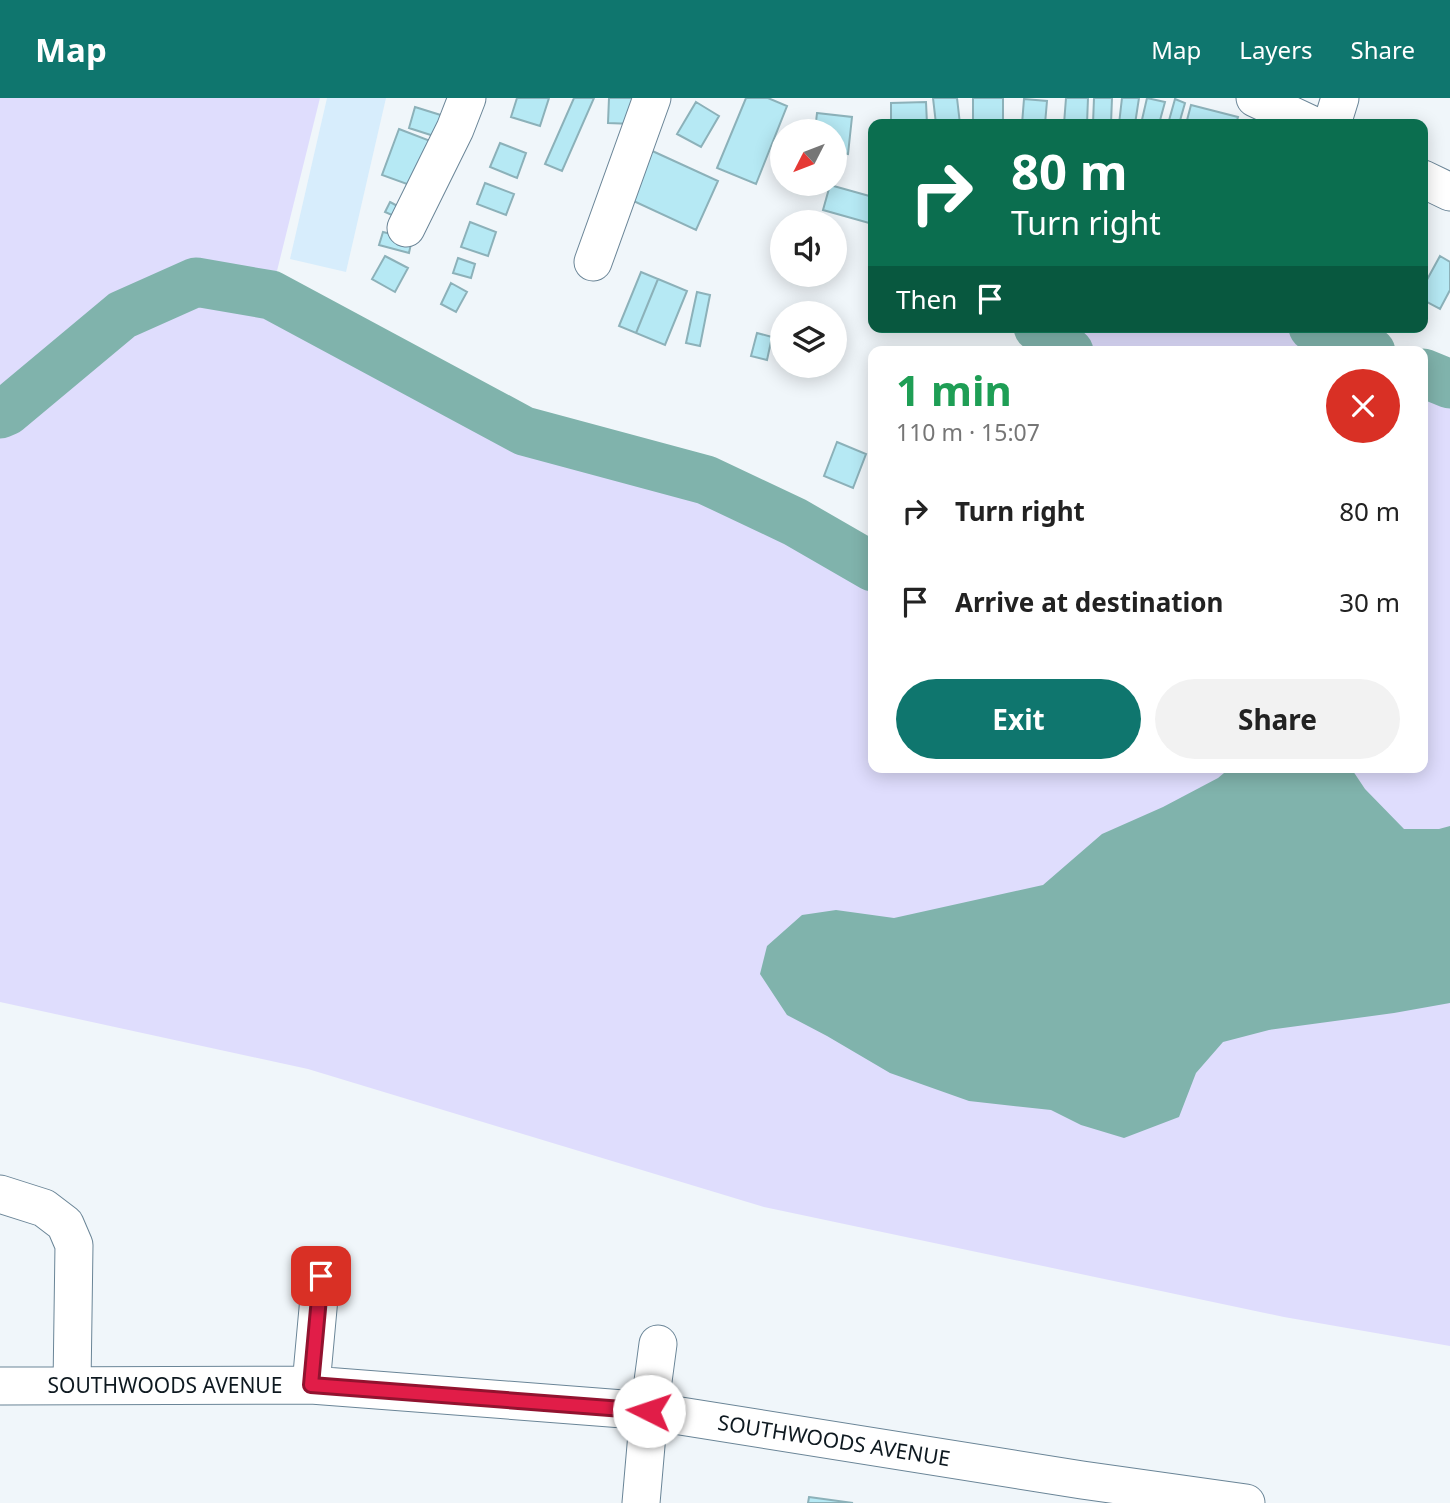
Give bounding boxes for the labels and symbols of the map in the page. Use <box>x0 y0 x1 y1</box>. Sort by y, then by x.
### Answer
north arrow <box>770 119 847 196</box>
pin <box>291 1246 351 1306</box>
street label: SOUTHWOODS AVENUE <box>48 1371 282 1399</box>
position arrow <box>612 1374 686 1448</box>
street label: SOUTHWOODS AVENUE <box>716 1408 952 1472</box>

